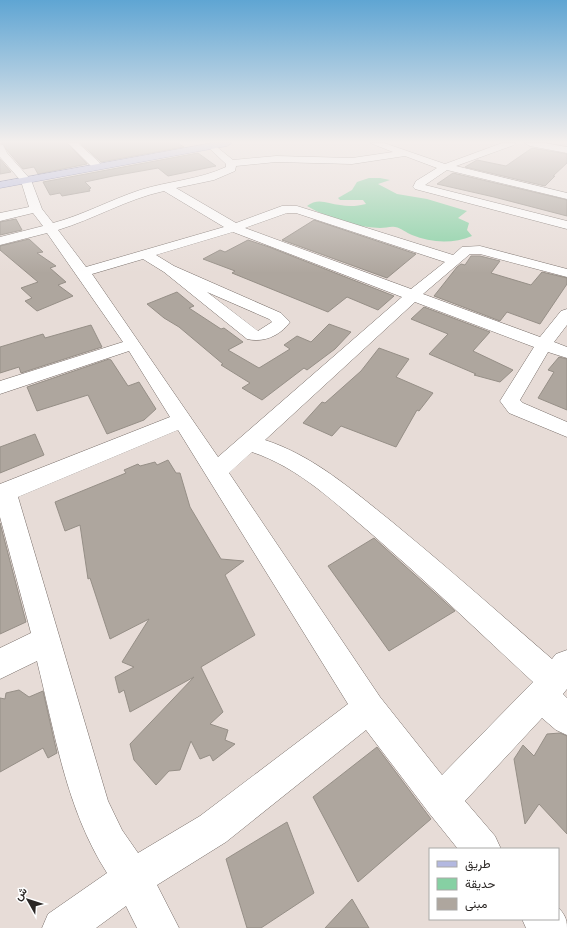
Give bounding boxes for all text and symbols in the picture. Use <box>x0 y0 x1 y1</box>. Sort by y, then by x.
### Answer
legend <box>429 848 559 920</box>
text: طريق <box>465 857 491 872</box>
text: حديقة <box>465 877 495 891</box>
north arrow <box>8 880 48 920</box>
text: ش <box>11 885 30 903</box>
text: مبنى <box>465 897 487 912</box>

